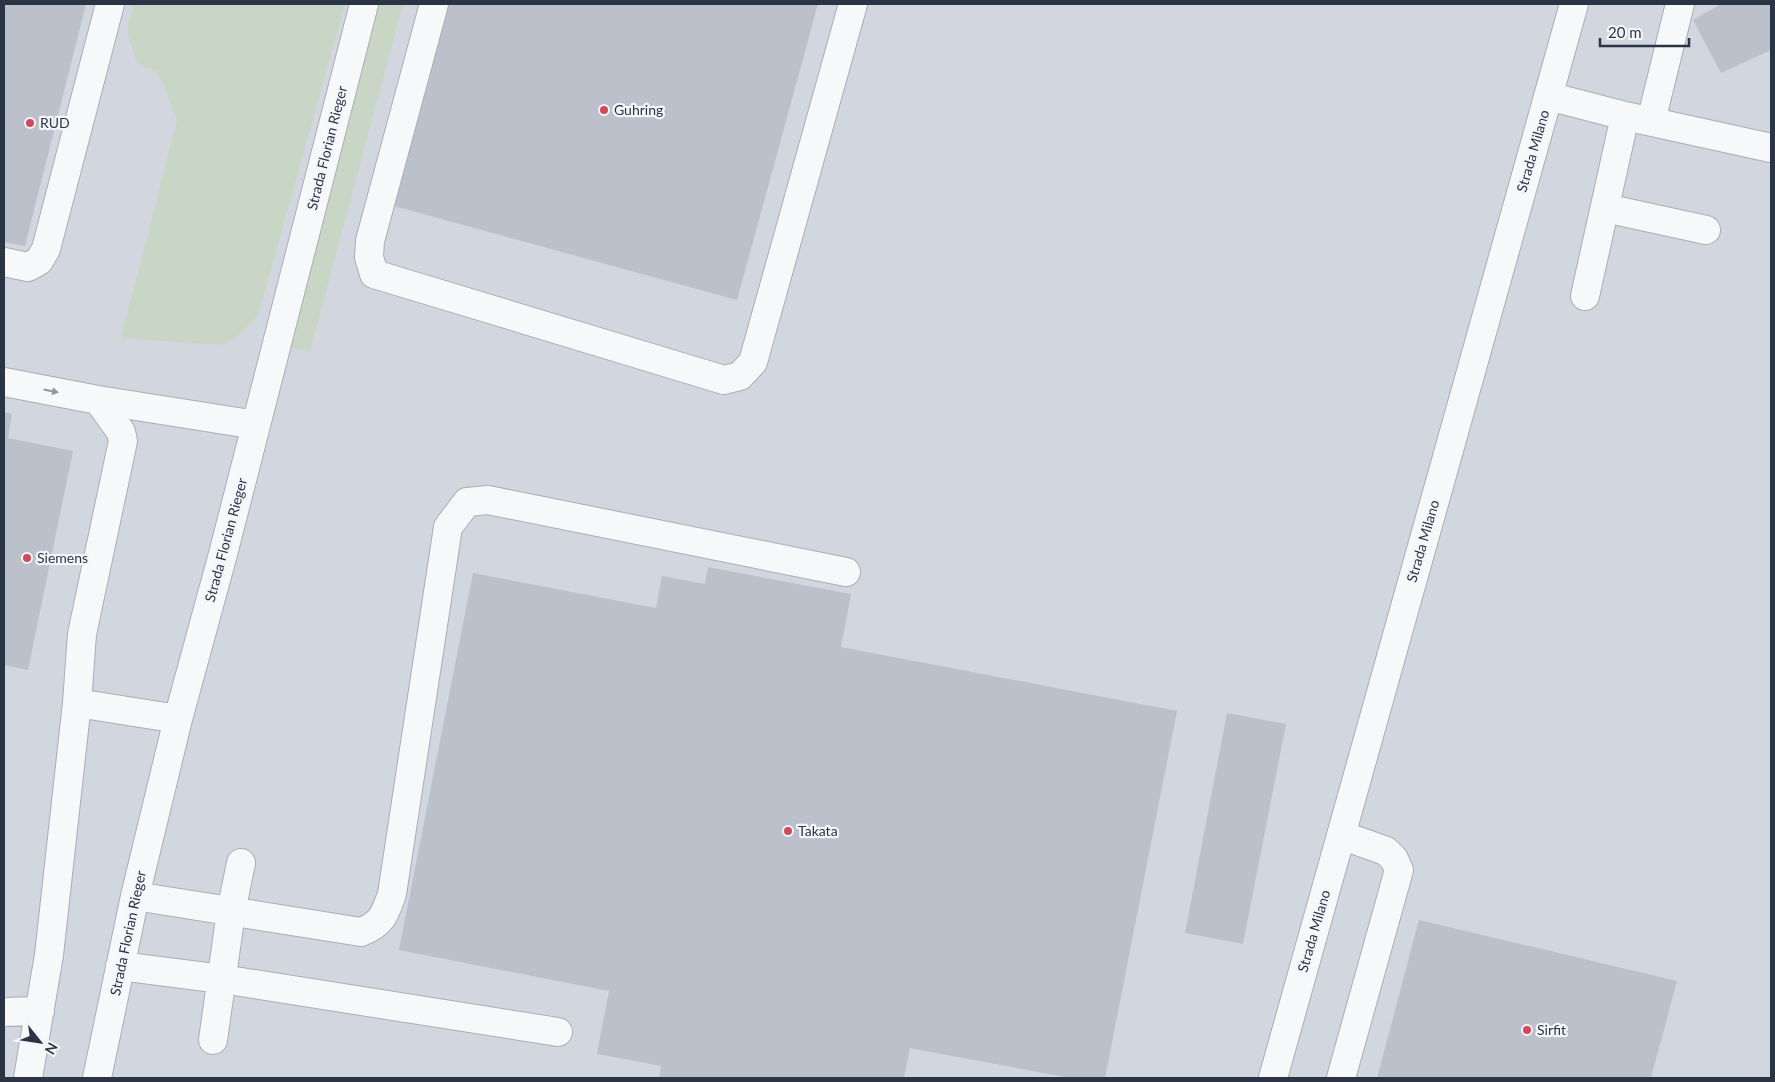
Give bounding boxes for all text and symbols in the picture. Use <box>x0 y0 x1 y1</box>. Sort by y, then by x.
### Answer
scale bar <box>1600 15 1689 47</box>
text: 20 m <box>1608 23 1642 41</box>
street label: Strada Florian Rieger <box>303 84 350 212</box>
place label: Guhring <box>614 101 663 118</box>
marker: Guhring <box>598 104 610 116</box>
street label: Strada Milano <box>1513 108 1552 194</box>
place label: RUD <box>40 114 70 131</box>
marker: RUD <box>24 117 36 129</box>
one-way arrow <box>43 387 58 395</box>
street label: Strada Florian Rieger <box>201 476 250 604</box>
street label: Strada Milano <box>1403 498 1442 584</box>
place label: Siemens <box>37 549 88 566</box>
marker: Siemens <box>21 552 33 564</box>
place label: Takata <box>798 822 838 839</box>
marker: Takata <box>782 825 794 837</box>
street label: Strada Florian Rieger <box>106 869 149 997</box>
street label: Strada Milano <box>1294 888 1333 974</box>
north arrow <box>15 1017 65 1067</box>
place label: Sirfit <box>1537 1021 1566 1038</box>
marker: Sirfit <box>1521 1024 1533 1036</box>
text: N <box>42 1040 62 1058</box>

